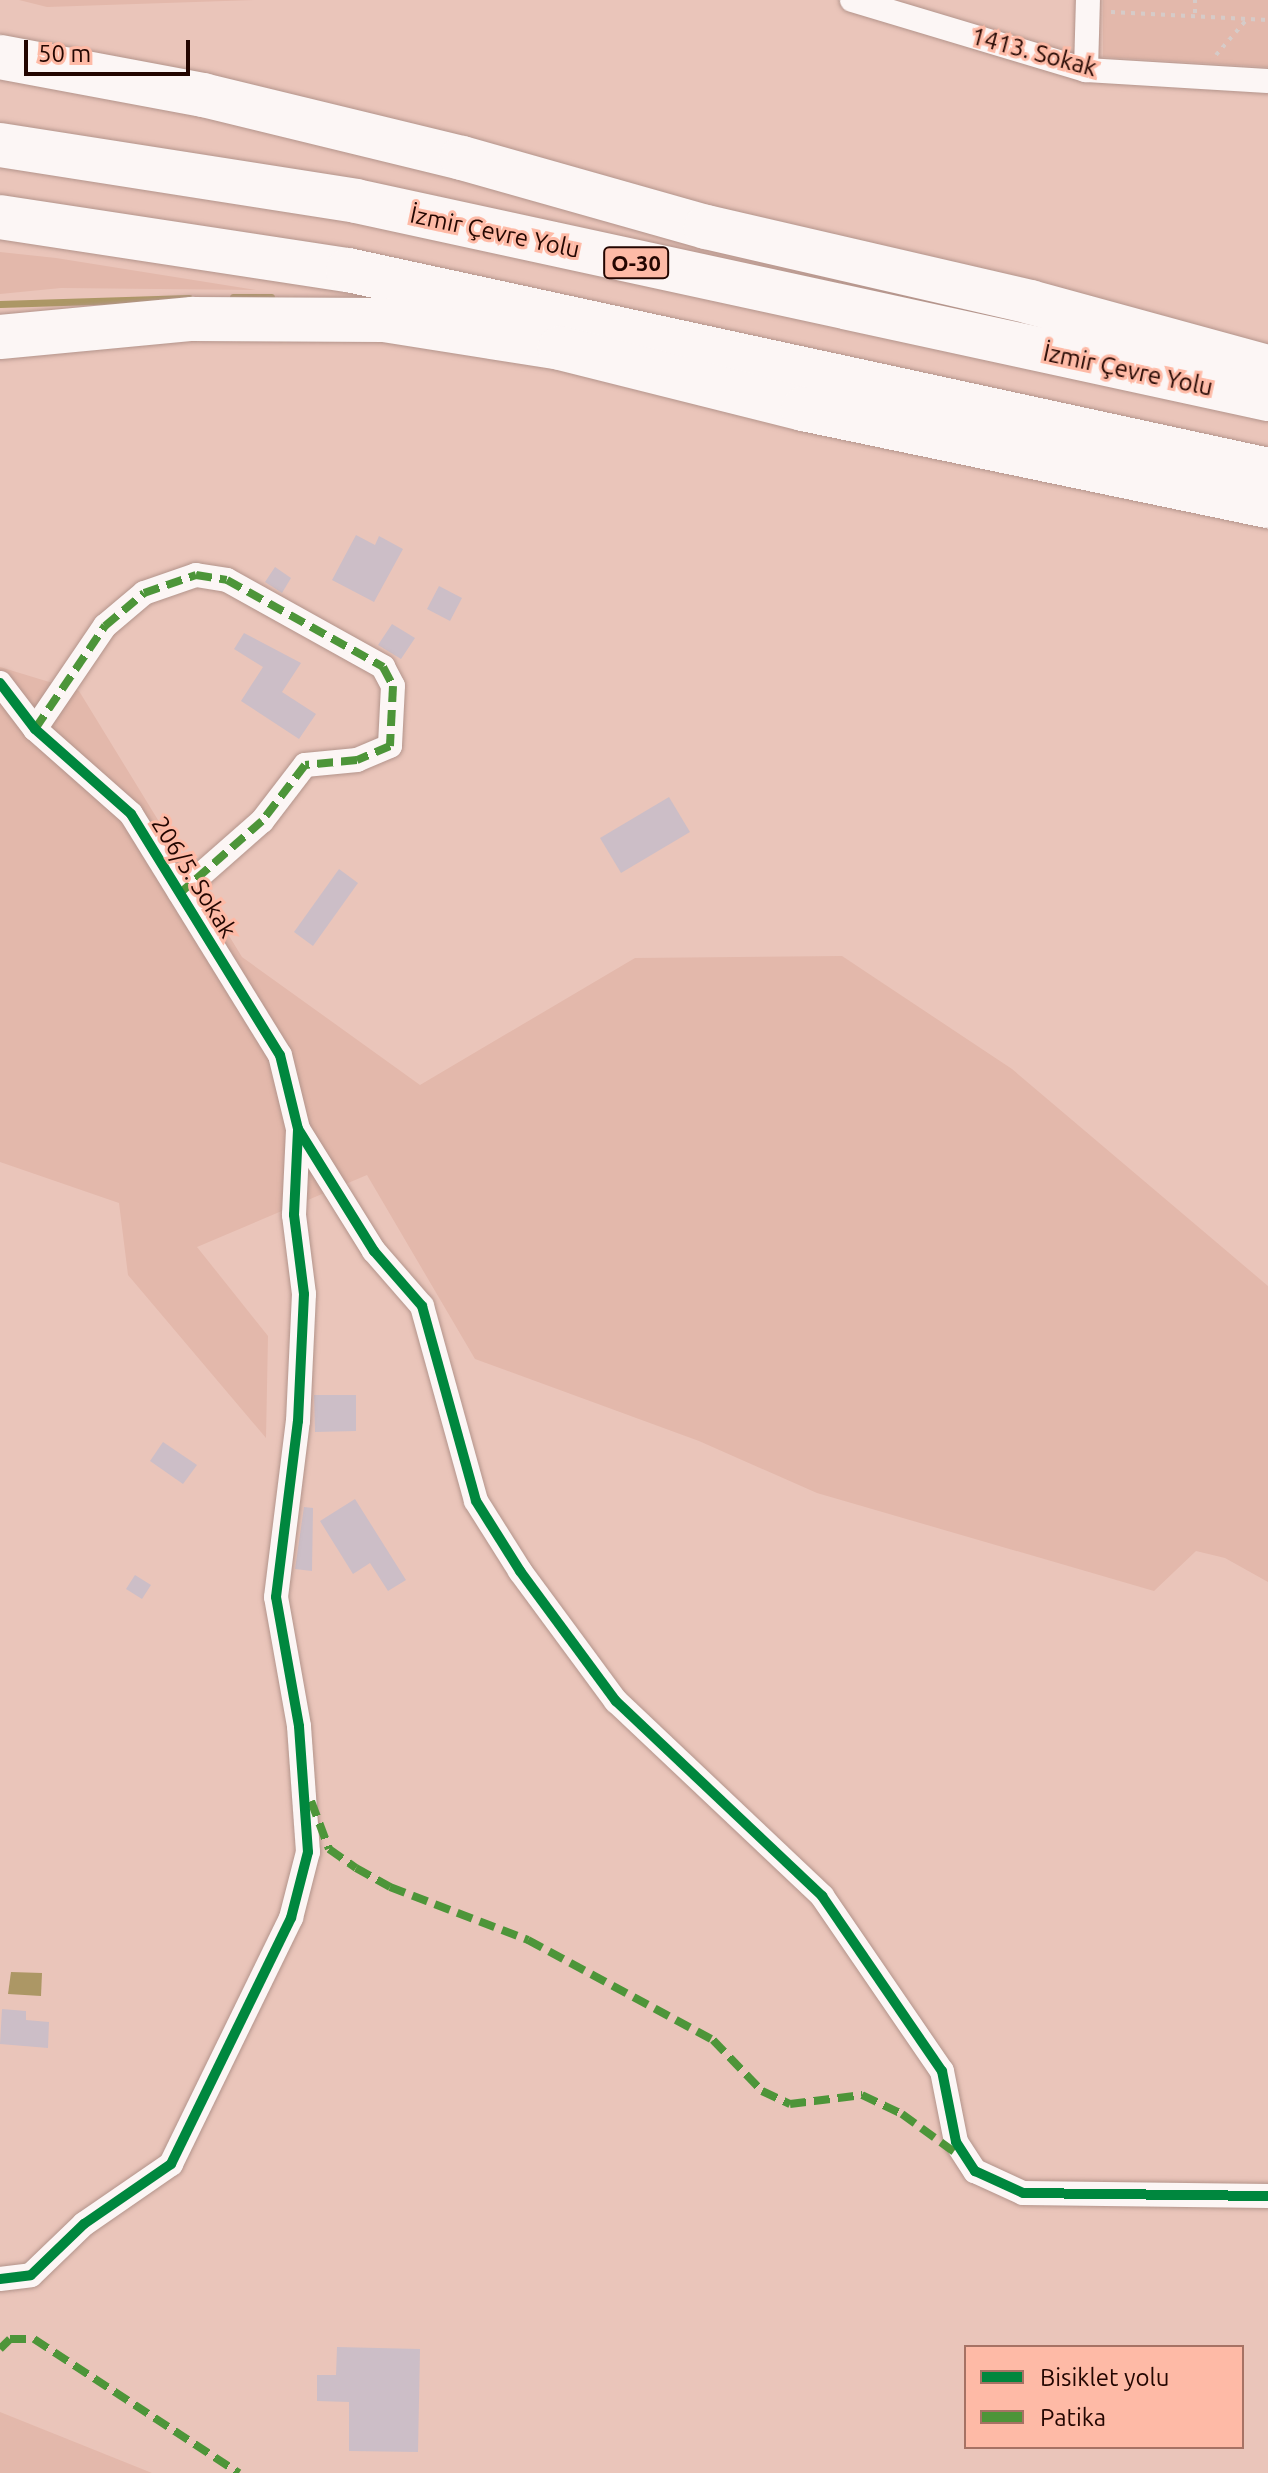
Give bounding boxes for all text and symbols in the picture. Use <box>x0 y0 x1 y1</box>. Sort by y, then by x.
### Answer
street label: 1413. Sokak <box>968 21 1100 83</box>
scale bar <box>28 24 194 74</box>
text: 50 m <box>38 40 91 67</box>
street label: İzmir Çevre Yolu <box>408 200 582 264</box>
road number: O-30 <box>602 245 670 281</box>
street label: İzmir Çevre Yolu <box>1041 338 1215 402</box>
street label: 206/5. Sokak <box>145 811 243 943</box>
legend <box>964 2345 1244 2449</box>
text: Bisiklet yolu <box>1040 2364 1169 2391</box>
text: Patika <box>1040 2404 1106 2431</box>

